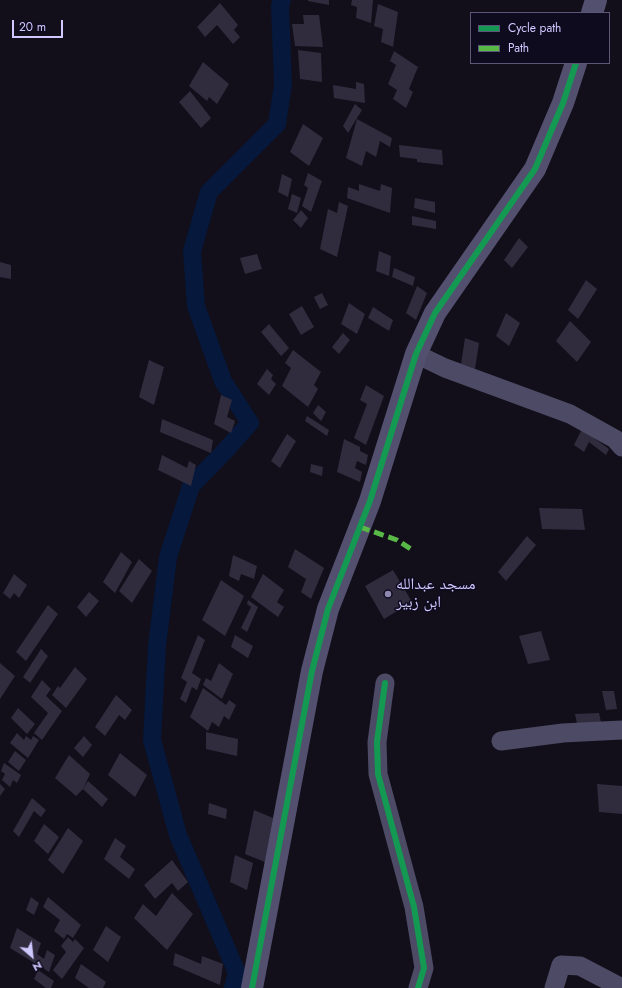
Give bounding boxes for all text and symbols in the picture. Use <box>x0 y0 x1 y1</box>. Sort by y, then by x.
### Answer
scale bar <box>14 12 65 38</box>
legend <box>470 12 610 64</box>
text: 20 m <box>19 18 46 36</box>
text: Cycle path <box>508 19 561 37</box>
text: Path <box>508 39 529 57</box>
place label: مسجد عبدالله ابن زبیر <box>396 575 476 613</box>
marker: مسجد عبدالله ابن زبیر <box>383 589 393 599</box>
north arrow <box>12 936 52 976</box>
text: N <box>30 957 45 976</box>

